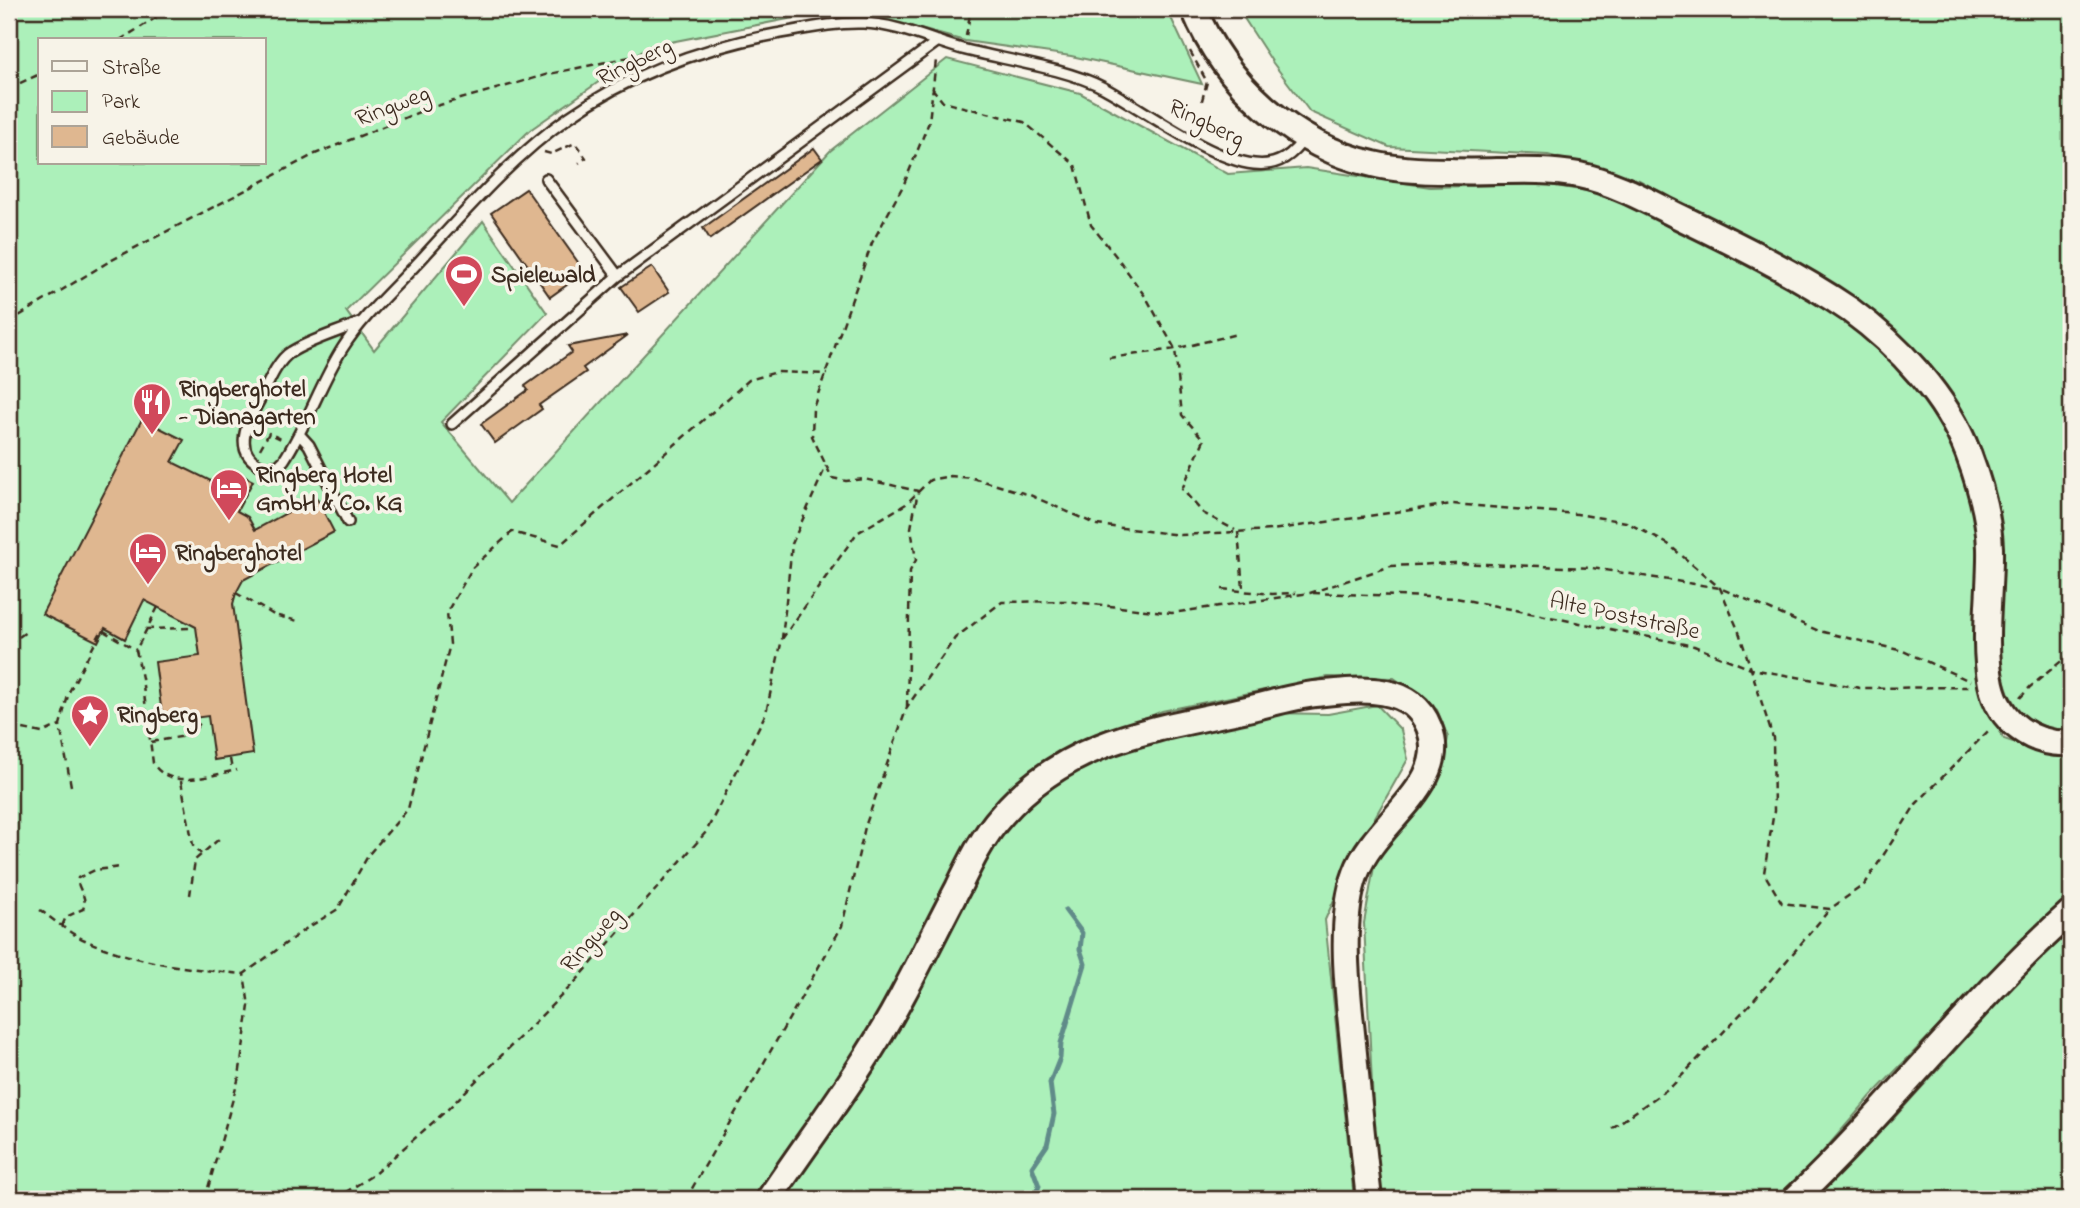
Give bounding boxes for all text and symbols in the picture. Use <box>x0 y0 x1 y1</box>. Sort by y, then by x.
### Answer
street label: Ringberg <box>591 30 679 97</box>
legend <box>38 38 266 164</box>
text: Straße <box>102 54 161 84</box>
street label: Ringweg <box>350 77 435 138</box>
text: Park <box>102 88 141 118</box>
street label: Ringberg <box>1162 91 1250 158</box>
text: Gebäude <box>102 124 180 154</box>
sports icon: Spielewald <box>443 253 485 308</box>
place label: Spielewald <box>491 259 596 294</box>
place label: Ringberghotel - Dianagarten <box>178 373 316 437</box>
restaurant icon: Ringberghotel - Dianagarten <box>131 381 173 436</box>
place label: Ringberg Hotel GmbH & Co. KG <box>256 459 403 522</box>
hotel icon: Ringberg Hotel GmbH & Co. KG <box>208 467 250 522</box>
hotel icon: Ringberghotel <box>127 531 169 586</box>
place label: Ringberghotel <box>175 537 302 573</box>
street label: Alte Poststraße <box>1546 584 1703 651</box>
place icon: Ringberg <box>69 693 111 748</box>
place label: Ringberg <box>117 699 198 735</box>
street label: Ringweg <box>553 900 631 981</box>

